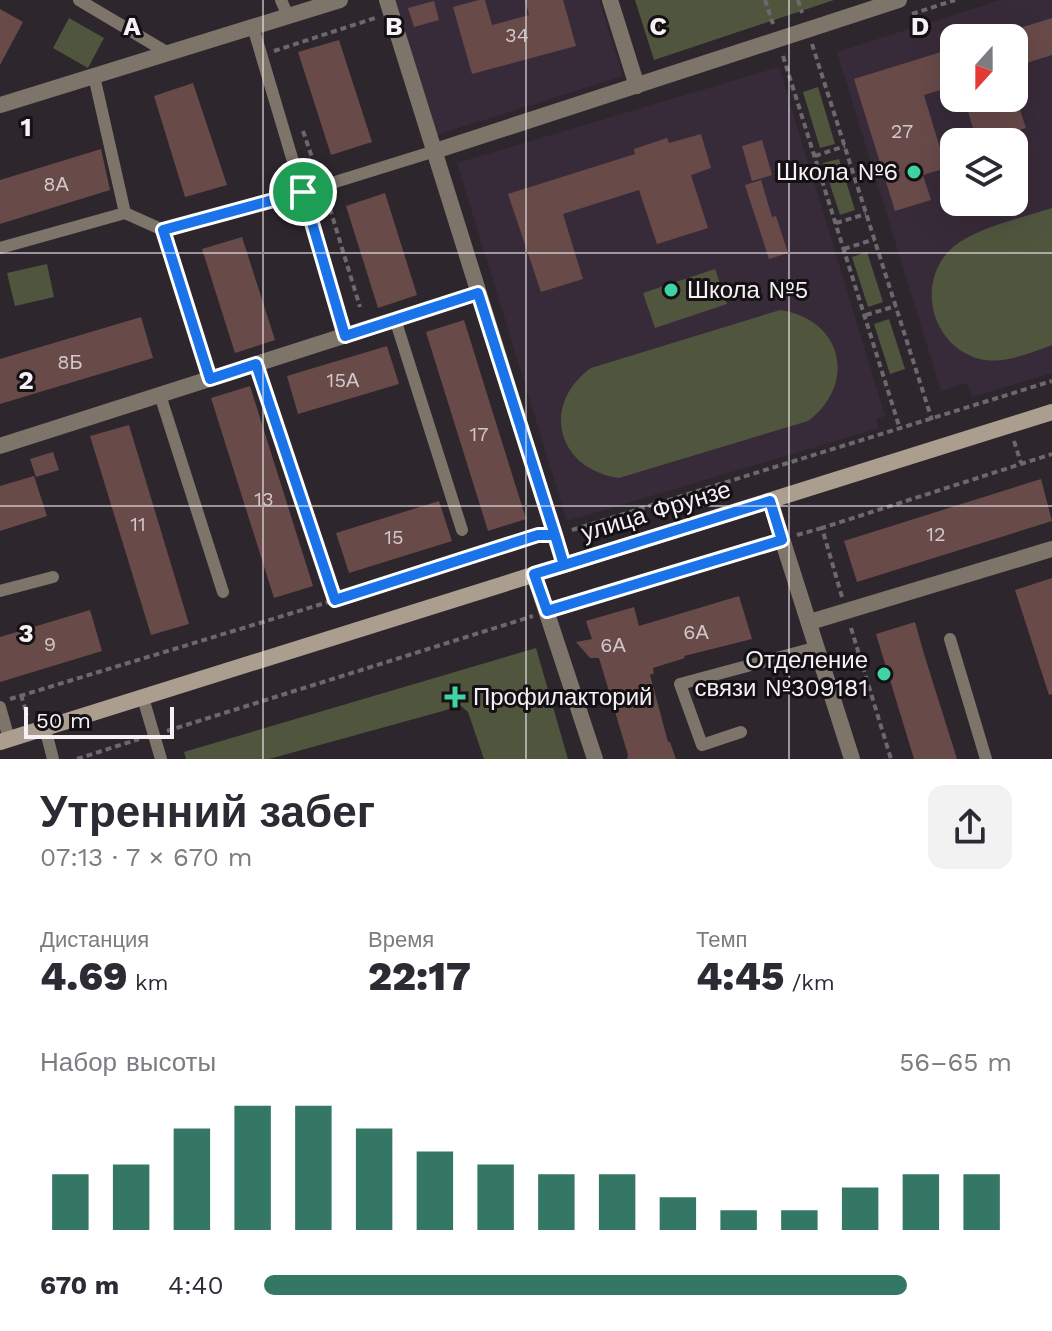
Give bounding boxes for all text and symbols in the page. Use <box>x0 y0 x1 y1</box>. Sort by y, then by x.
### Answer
text: A <box>123 11 141 41</box>
text: B <box>385 11 403 41</box>
text: C <box>649 11 667 41</box>
text: D <box>911 11 929 41</box>
house number: 34 <box>505 23 529 47</box>
north arrow <box>940 24 1028 112</box>
map controls <box>940 24 1028 216</box>
text: 1 <box>20 112 32 142</box>
house number: 27 <box>891 119 913 143</box>
button: layers <box>940 128 1028 216</box>
pin <box>269 158 337 226</box>
place label: Школа №6 <box>776 158 898 186</box>
marker: Школа №6 <box>905 163 923 181</box>
icon: arrive <box>281 170 325 214</box>
house number: 8А <box>43 172 69 196</box>
place label: Школа №5 <box>687 276 808 304</box>
marker: Школа №5 <box>662 281 680 299</box>
house number: 8Б <box>57 350 83 374</box>
text: 2 <box>18 365 34 395</box>
house number: 15А <box>327 368 360 392</box>
house number: 17 <box>469 422 489 446</box>
street label: улица Фрунзе <box>578 475 734 547</box>
house number: 13 <box>254 487 274 511</box>
house number: 11 <box>130 512 146 536</box>
house number: 12 <box>926 522 946 546</box>
house number: 15 <box>384 525 404 549</box>
text: 3 <box>18 618 34 648</box>
house number: 6А <box>683 620 709 644</box>
house number: 9 <box>44 632 56 656</box>
house number: 6А <box>600 633 626 657</box>
place label: Отделение связи №309181 <box>694 646 868 702</box>
marker: Отделение связи №309181 <box>875 665 893 683</box>
place label: Профилакторий <box>473 683 652 711</box>
marker: Профилакторий <box>444 686 466 708</box>
scale bar <box>24 703 174 739</box>
text: 50 m <box>36 708 91 733</box>
button: share <box>928 785 1012 869</box>
text: Утренний забег <box>40 786 375 838</box>
text: 07:13 · 7 × 670 m <box>40 842 252 872</box>
text: Дистанция <box>40 927 149 952</box>
text: Время <box>368 927 434 952</box>
text: Темп <box>696 927 747 952</box>
text: 4.69 <box>40 953 128 1000</box>
text: 22:17 <box>368 953 471 1000</box>
text: 4:45 <box>696 953 784 1000</box>
text: km <box>128 970 168 995</box>
text: /km <box>784 970 835 995</box>
text: Набор высоты <box>40 1047 216 1077</box>
text: 56–65 m <box>899 1047 1012 1077</box>
text: 670 m <box>40 1270 119 1300</box>
text: 4:40 <box>168 1270 224 1300</box>

